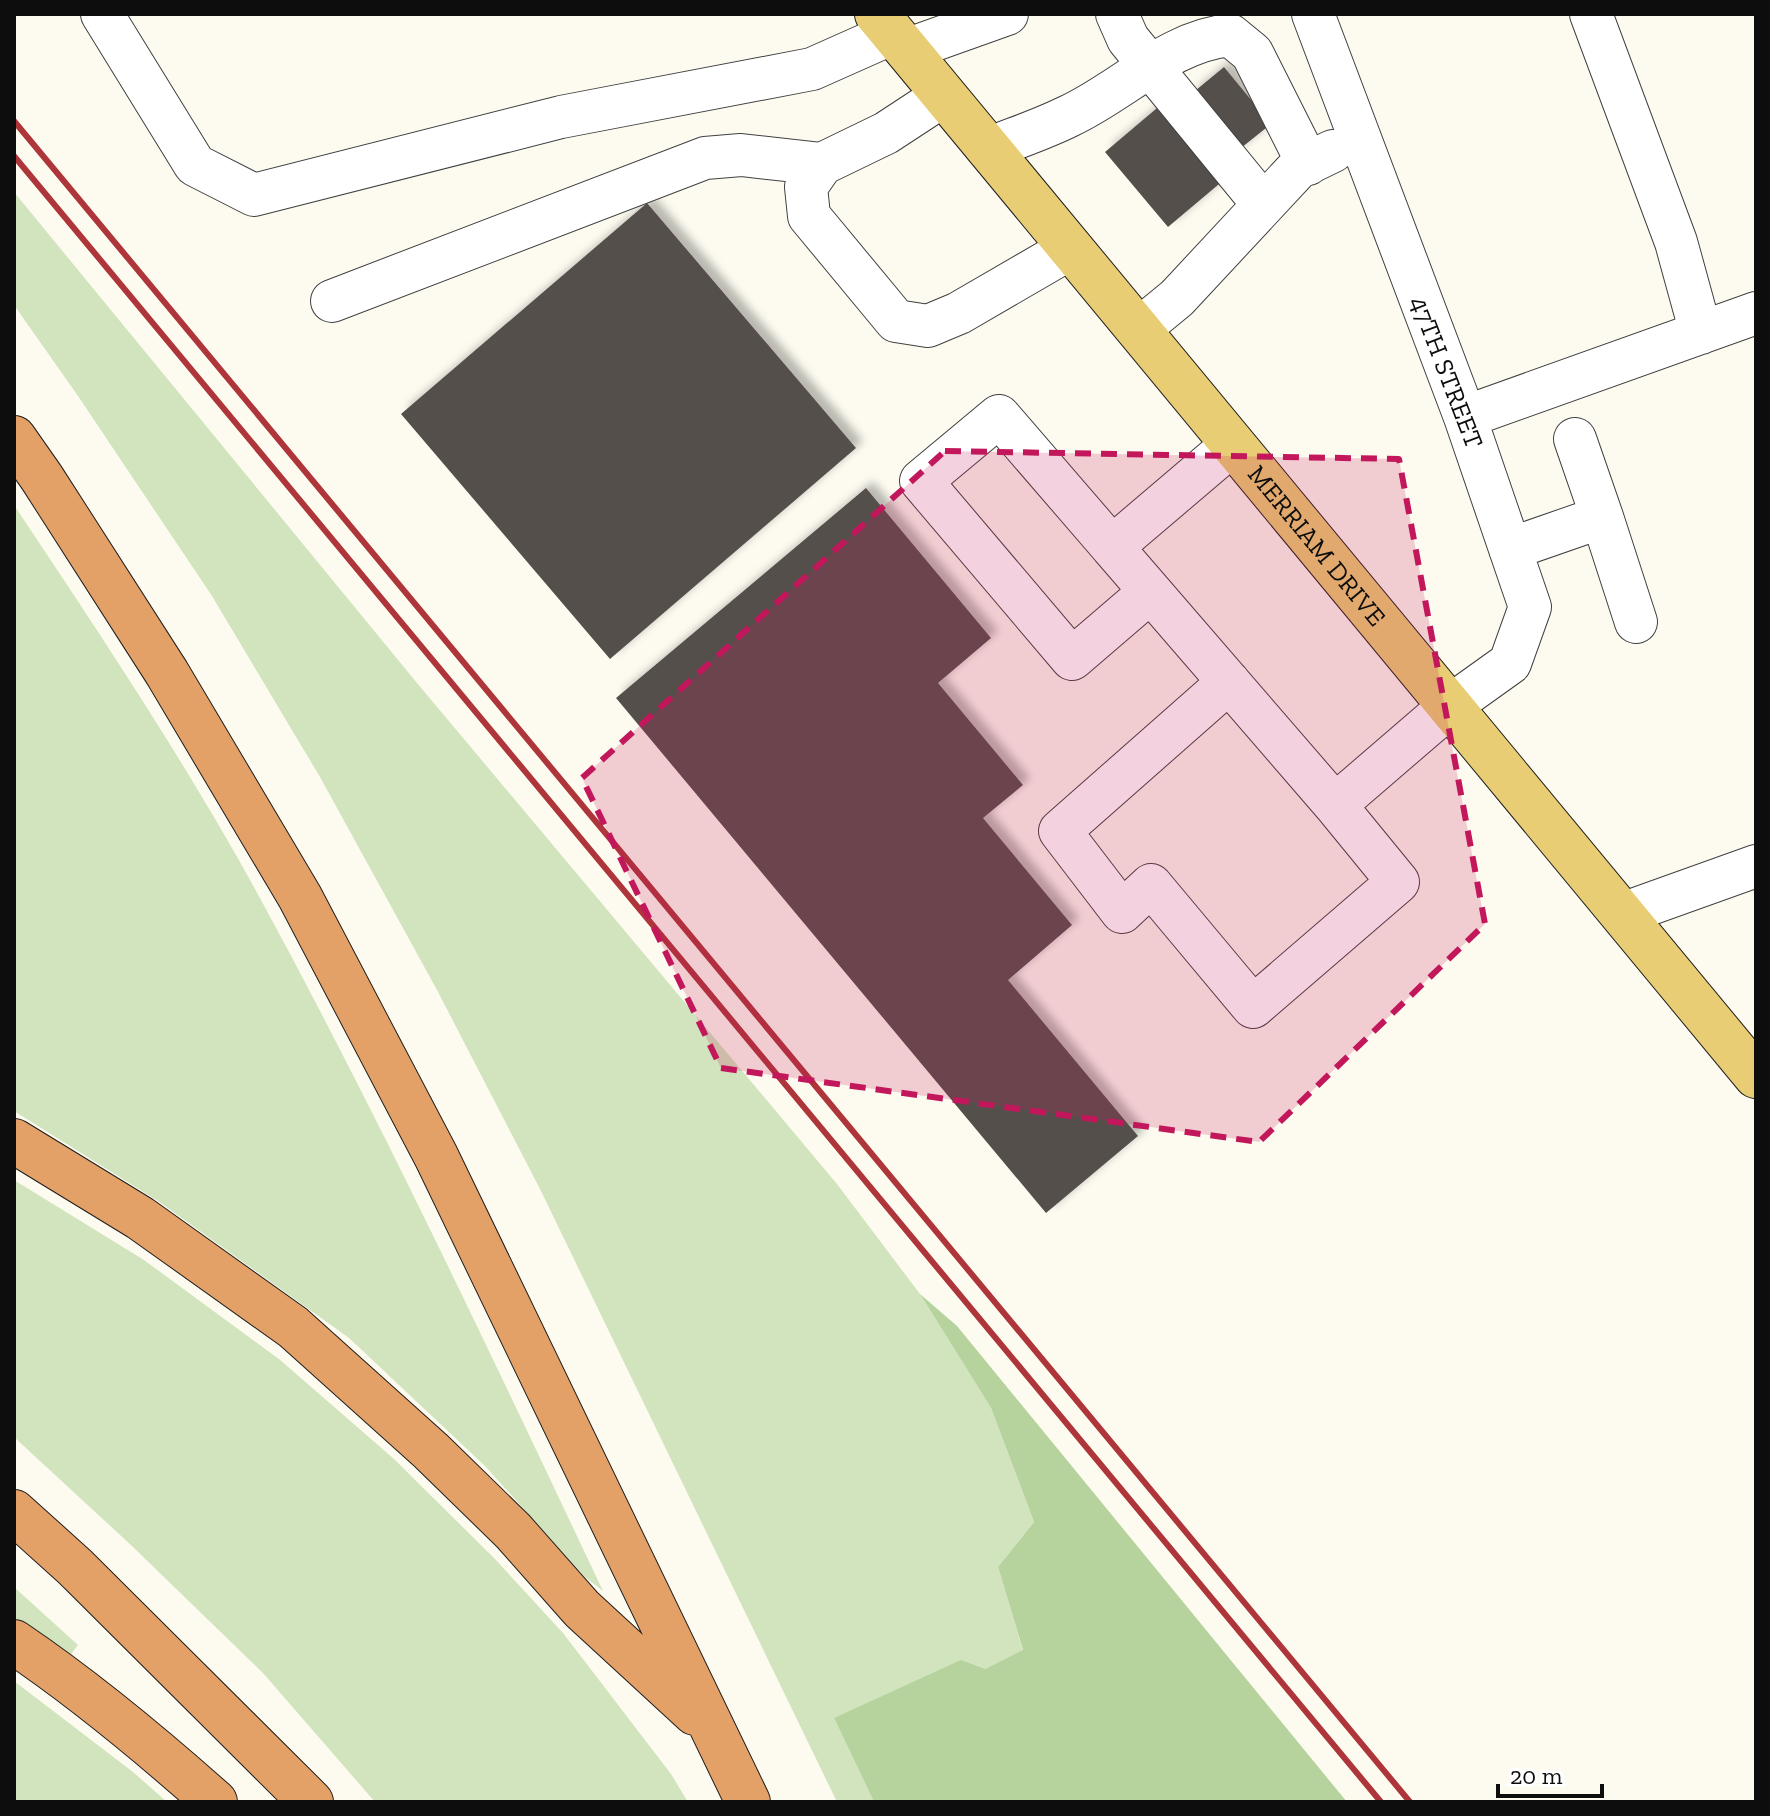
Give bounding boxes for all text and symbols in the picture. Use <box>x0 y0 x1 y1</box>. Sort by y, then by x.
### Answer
street label: 47TH STREET <box>1403 291 1491 453</box>
street label: MERRIAM DRIVE <box>1241 459 1393 632</box>
scale bar <box>1498 1748 1602 1798</box>
text: 20 m <box>1510 1761 1563 1790</box>

